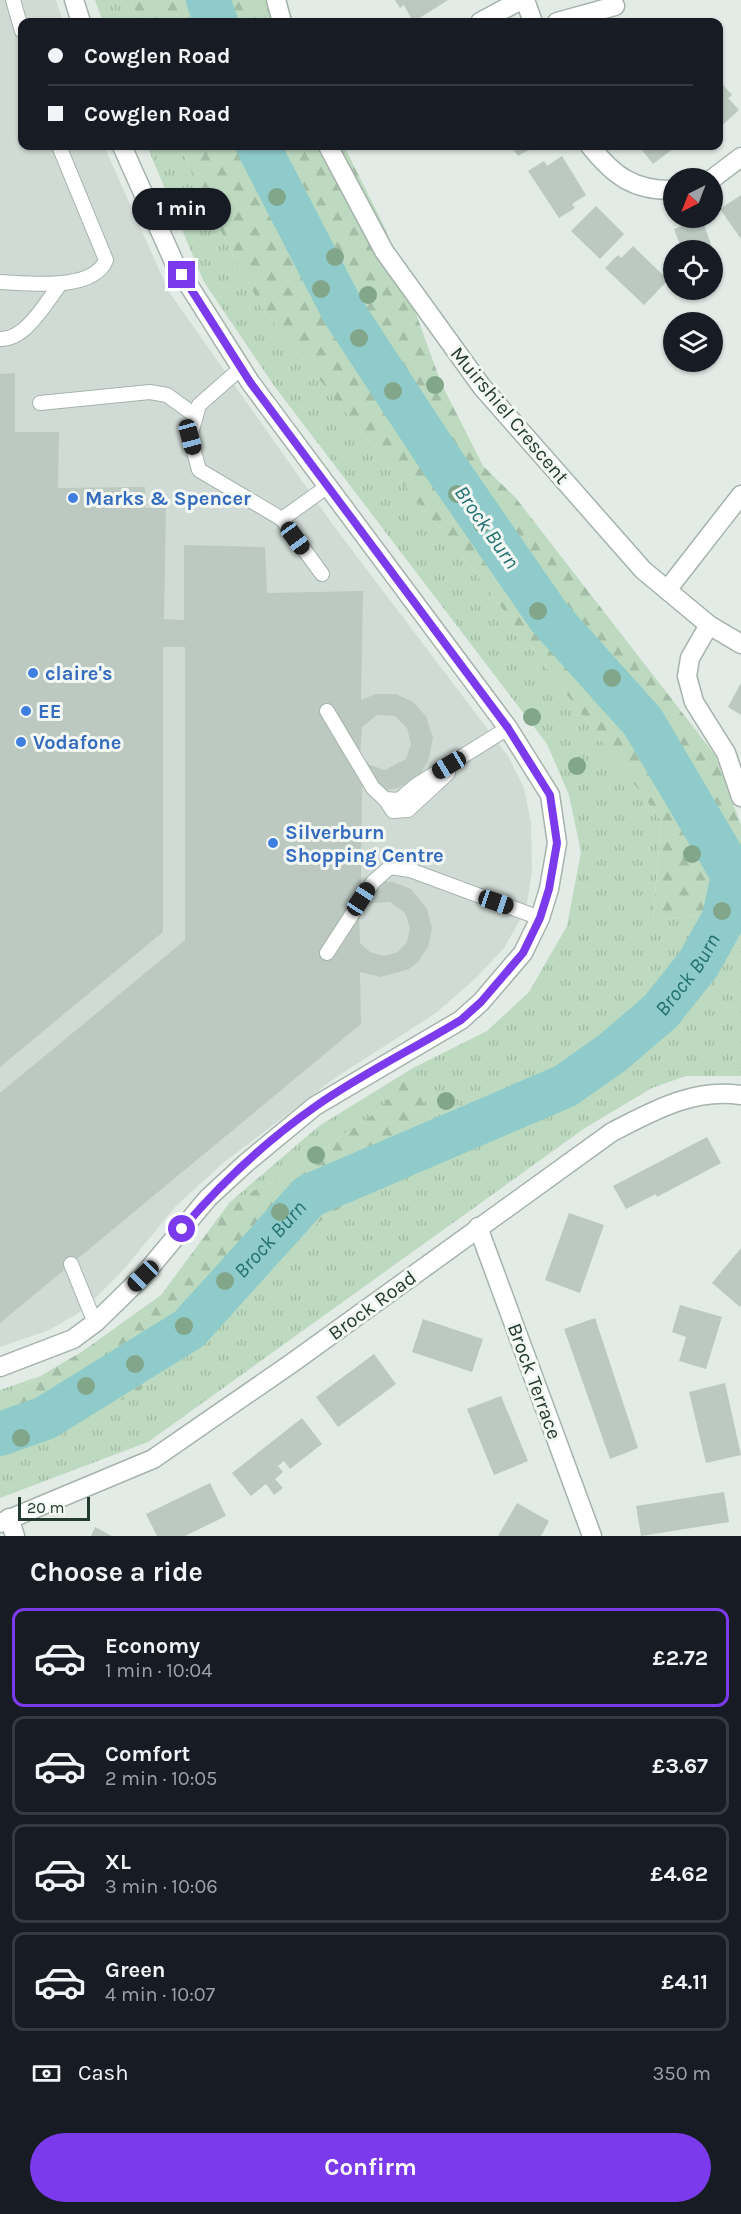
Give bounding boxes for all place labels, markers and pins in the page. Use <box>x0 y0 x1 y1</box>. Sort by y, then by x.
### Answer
place label: Marks & Spencer <box>85 487 251 510</box>
marker: Marks & Spencer <box>66 491 80 505</box>
place label: claire's <box>45 662 113 685</box>
marker: claire's <box>26 666 40 680</box>
place label: EE <box>38 700 61 723</box>
marker: EE <box>19 704 33 718</box>
place label: Vodafone <box>33 731 121 754</box>
marker: Vodafone <box>14 735 28 749</box>
place label: Silverburn Shopping Centre <box>285 821 444 867</box>
marker: Silverburn Shopping Centre <box>266 836 280 850</box>

